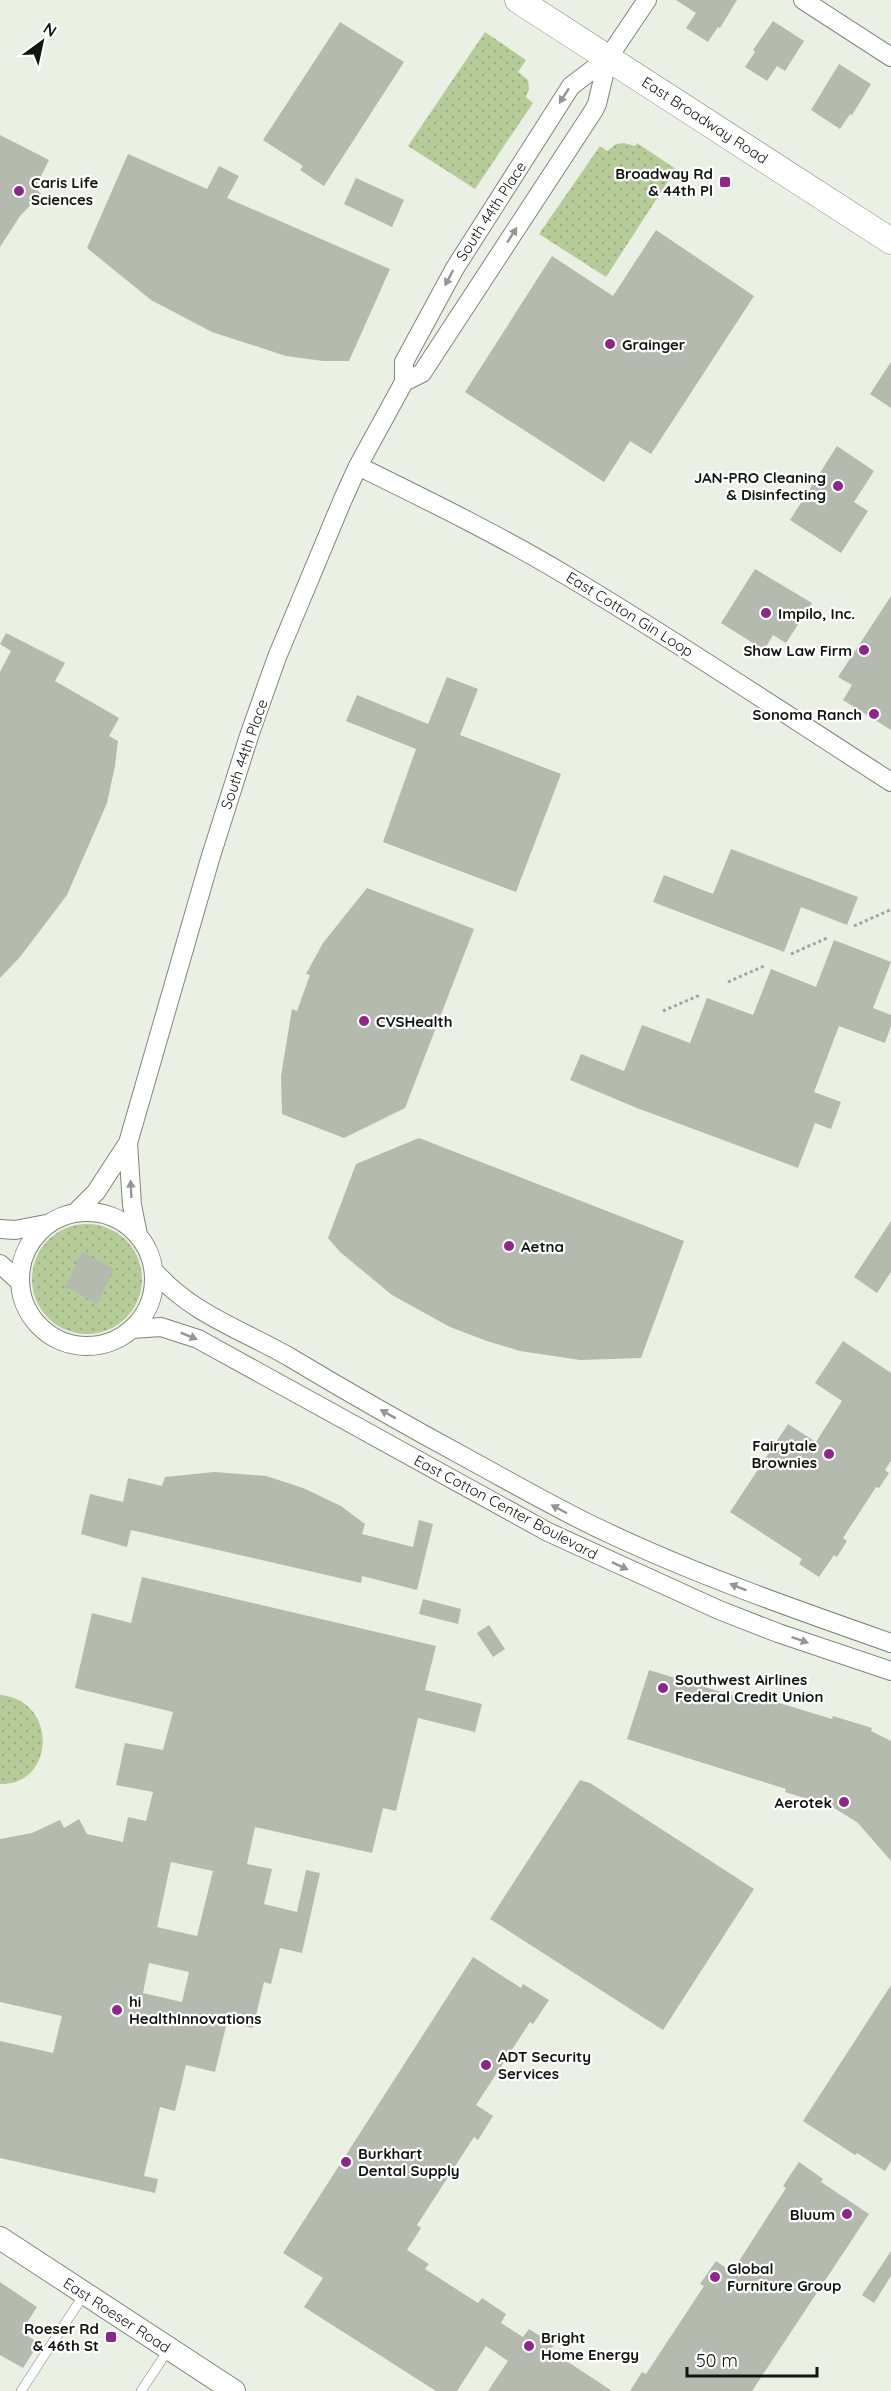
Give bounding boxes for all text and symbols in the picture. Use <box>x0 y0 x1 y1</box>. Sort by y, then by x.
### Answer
north arrow <box>12 12 72 72</box>
text: N <box>40 18 61 41</box>
street label: East Broadway Road <box>638 72 772 168</box>
one-way arrow <box>559 88 570 104</box>
street label: South 44th Place <box>452 158 530 264</box>
place label: Broadway Rd & 44th Pl <box>615 164 713 200</box>
place label: Caris Life Sciences <box>31 173 98 209</box>
marker: Broadway Rd & 44th Pl <box>718 175 732 189</box>
marker: Caris Life Sciences <box>12 184 26 198</box>
one-way arrow <box>507 227 518 244</box>
one-way arrow <box>444 270 454 287</box>
place label: Grainger <box>622 335 686 354</box>
marker: Grainger <box>603 337 617 351</box>
place label: JAN-PRO Cleaning & Disinfecting <box>694 468 826 504</box>
marker: JAN-PRO Cleaning & Disinfecting <box>831 479 845 493</box>
street label: East Cotton Gin Loop <box>563 567 697 661</box>
place label: Impilo, Inc. <box>778 604 855 623</box>
marker: Impilo, Inc. <box>759 606 773 620</box>
place label: Shaw Law Firm <box>743 641 852 660</box>
marker: Shaw Law Firm <box>857 643 871 657</box>
street label: South 44th Place <box>216 697 272 811</box>
place label: Sonoma Ranch <box>753 705 862 724</box>
marker: Sonoma Ranch <box>867 707 881 721</box>
place label: CVSHealth <box>376 1012 452 1031</box>
marker: CVSHealth <box>357 1014 371 1028</box>
one-way arrow <box>127 1180 136 1199</box>
place label: Aetna <box>521 1237 564 1256</box>
marker: Aetna <box>502 1239 516 1253</box>
one-way arrow <box>180 1332 198 1341</box>
one-way arrow <box>380 1410 397 1420</box>
place label: Fairytale Brownies <box>752 1436 817 1472</box>
marker: Fairytale Brownies <box>822 1447 836 1461</box>
street label: East Cotton Center Boulevard <box>411 1450 601 1564</box>
one-way arrow <box>550 1504 567 1514</box>
one-way arrow <box>611 1562 628 1571</box>
one-way arrow <box>728 1582 746 1592</box>
one-way arrow <box>791 1636 809 1646</box>
place label: Southwest Airlines Federal Credit Union <box>675 1670 823 1706</box>
marker: Southwest Airlines Federal Credit Union <box>656 1681 670 1695</box>
place label: Aerotek <box>775 1793 832 1812</box>
marker: Aerotek <box>837 1795 851 1809</box>
place label: hi HealthInnovations <box>129 1992 261 2028</box>
marker: hi HealthInnovations <box>110 2003 124 2017</box>
place label: ADT Security Services <box>498 2047 591 2083</box>
marker: ADT Security Services <box>479 2058 493 2072</box>
place label: Burkhart Dental Supply <box>358 2144 460 2180</box>
marker: Burkhart Dental Supply <box>339 2155 353 2169</box>
place label: Bluum <box>790 2205 835 2224</box>
marker: Bluum <box>840 2207 854 2221</box>
place label: Global Furniture Group <box>727 2259 841 2295</box>
marker: Global Furniture Group <box>708 2270 722 2284</box>
street label: East Roeser Road <box>60 2273 174 2357</box>
place label: Roeser Rd & 46th St <box>24 2319 99 2355</box>
place label: Bright Home Energy <box>541 2328 639 2364</box>
marker: Roeser Rd & 46th St <box>104 2330 118 2344</box>
marker: Bright Home Energy <box>522 2339 536 2353</box>
scale bar <box>687 2340 818 2378</box>
text: 50 m <box>696 2349 738 2372</box>

